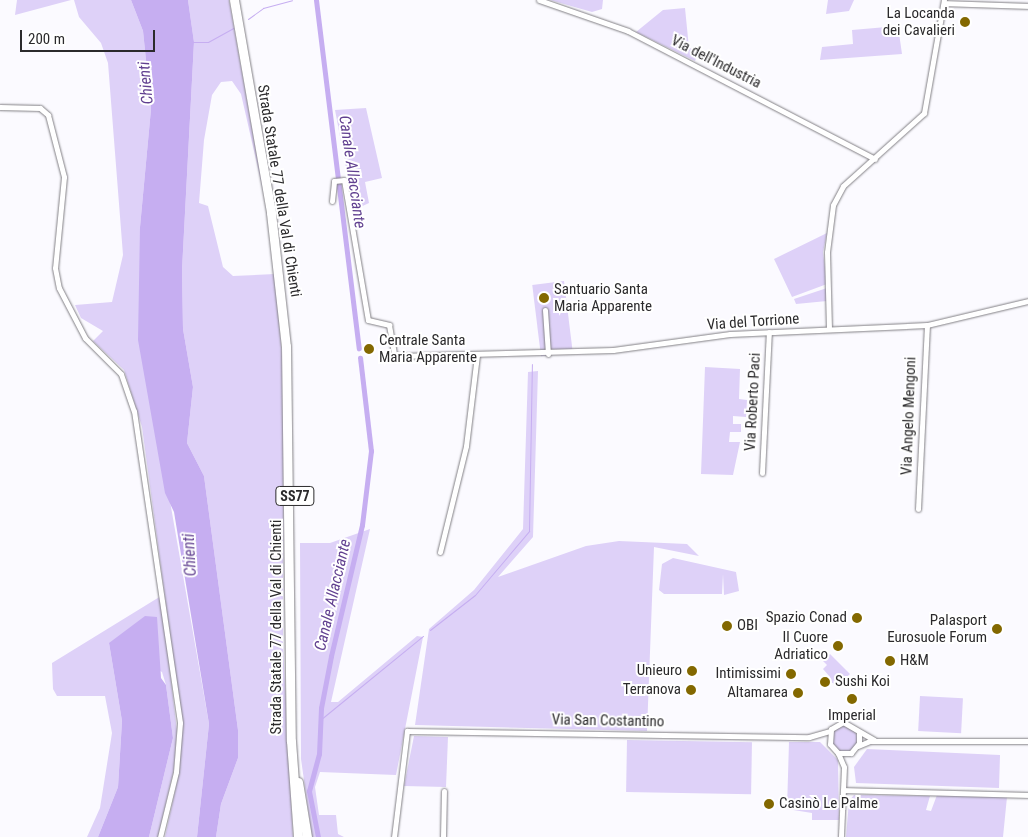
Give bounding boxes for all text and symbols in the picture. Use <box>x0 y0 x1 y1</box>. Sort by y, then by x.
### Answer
place label: La Locanda dei Cavalieri <box>883 4 955 39</box>
marker: La Locanda dei Cavalieri <box>959 16 971 28</box>
scale bar <box>22 20 158 52</box>
text: 200 m <box>28 30 65 48</box>
street label: Via dell'Industria <box>668 32 764 92</box>
water label: Chienti <box>135 61 157 105</box>
street label: Strada Statale 77 della Val di Chienti <box>253 84 305 298</box>
water label: Canale Allacciante <box>335 114 369 230</box>
place label: Santuario Santa Maria Apparente <box>554 280 652 315</box>
marker: Santuario Santa Maria Apparente <box>538 292 550 304</box>
street label: Via del Torrione <box>706 310 800 334</box>
place label: Centrale Santa Maria Apparente <box>379 331 477 366</box>
marker: Centrale Santa Maria Apparente <box>363 343 375 355</box>
street label: Via Roberto Paci <box>741 352 765 452</box>
street label: Via Angelo Mengoni <box>898 356 920 476</box>
road number: SS77 <box>275 484 315 508</box>
street label: Strada Statale 77 della Val di Chienti <box>268 520 286 734</box>
water label: Chienti <box>179 533 201 577</box>
water label: Canale Allacciante <box>311 537 355 653</box>
place label: Spazio Conad <box>766 609 847 627</box>
place label: Palasport Eurosuole Forum <box>887 611 987 646</box>
marker: Spazio Conad <box>851 612 863 624</box>
place label: OBI <box>737 617 758 635</box>
marker: OBI <box>721 620 733 632</box>
marker: Palasport Eurosuole Forum <box>991 623 1003 635</box>
place label: Il Cuore Adriatico <box>774 628 828 663</box>
marker: Il Cuore Adriatico <box>832 640 844 652</box>
place label: H&M <box>900 652 929 670</box>
marker: H&M <box>884 655 896 667</box>
place label: Unieuro <box>637 662 682 680</box>
marker: Unieuro <box>686 665 698 677</box>
place label: Intimissimi <box>716 665 781 683</box>
marker: Intimissimi <box>785 668 797 680</box>
place label: Sushi Koi <box>835 673 890 691</box>
marker: Sushi Koi <box>819 676 831 688</box>
place label: Terranova <box>623 681 681 699</box>
marker: Terranova <box>685 684 697 696</box>
place label: Altamarea <box>727 684 788 702</box>
marker: Altamarea <box>792 687 804 699</box>
marker: Imperial <box>846 693 858 705</box>
place label: Imperial <box>828 707 876 725</box>
street label: Via San Costantino <box>552 711 664 731</box>
place label: Casinò Le Palme <box>779 795 878 813</box>
marker: Casinò Le Palme <box>763 798 775 810</box>

